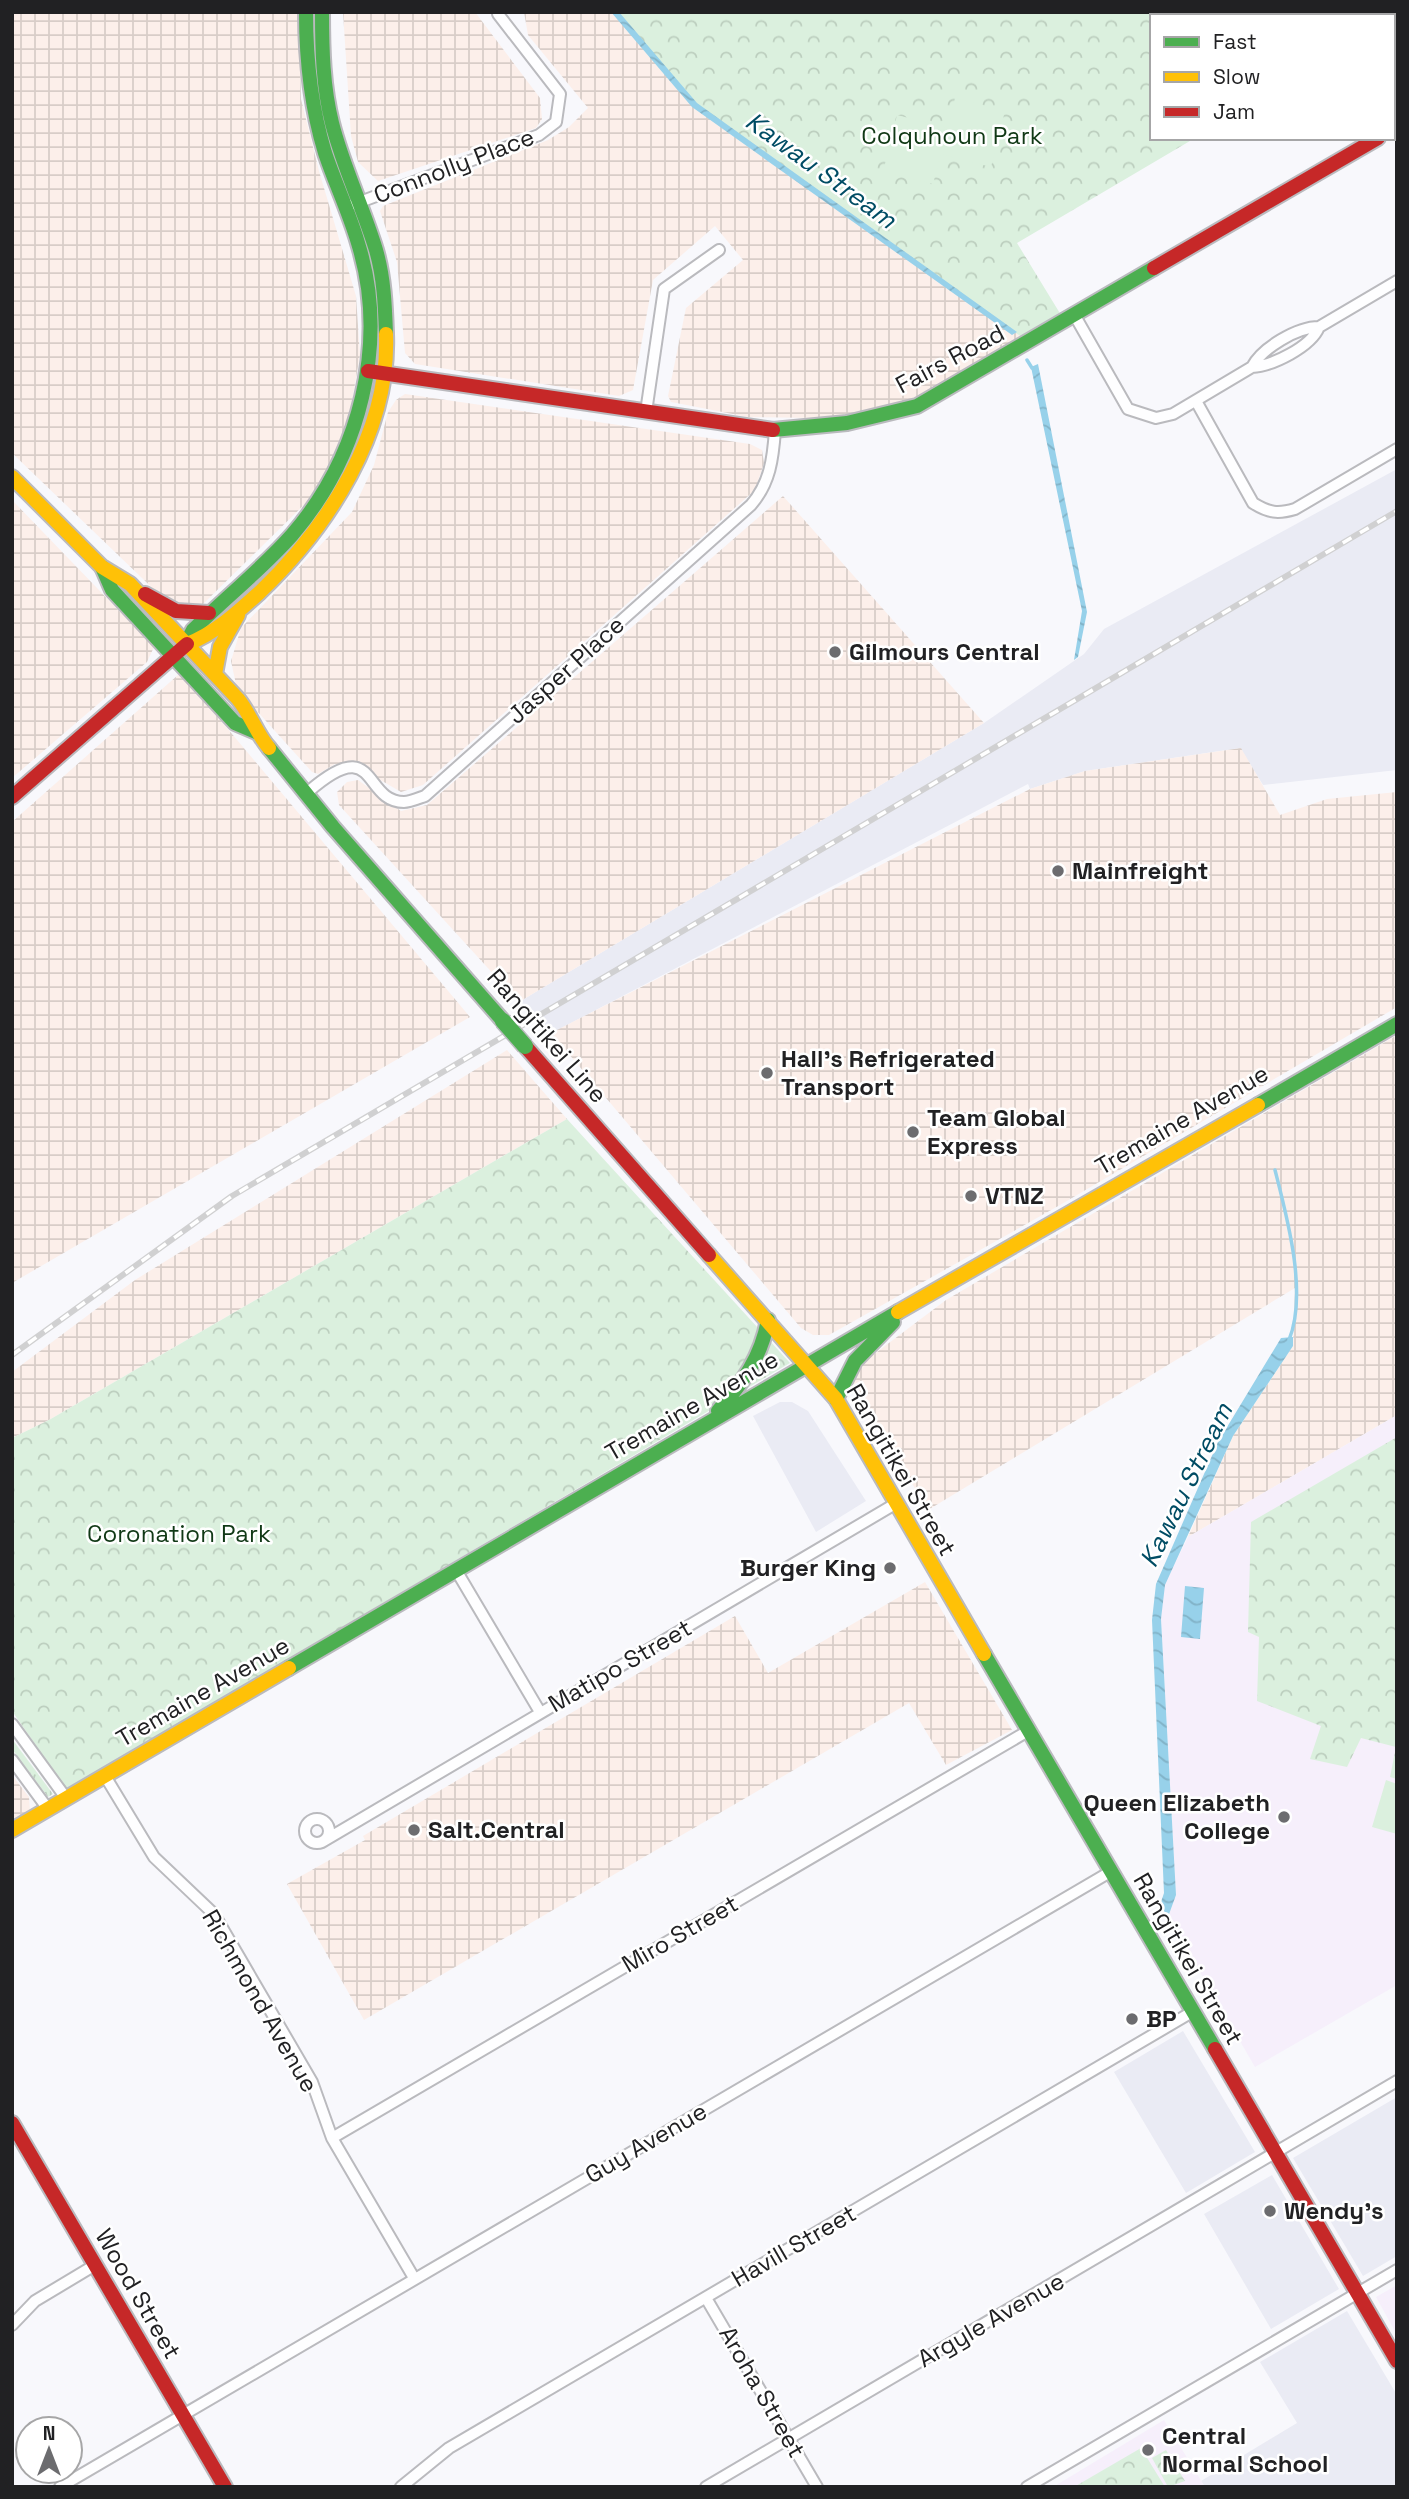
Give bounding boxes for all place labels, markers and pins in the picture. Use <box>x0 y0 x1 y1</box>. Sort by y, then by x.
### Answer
place label: Gilmours Central <box>849 636 1040 667</box>
marker: Gilmours Central <box>827 644 843 660</box>
place label: Mainfreight <box>1072 855 1208 886</box>
marker: Mainfreight <box>1050 863 1066 879</box>
place label: Hall's Refrigerated Transport <box>781 1043 995 1102</box>
marker: Hall's Refrigerated Transport <box>759 1065 775 1081</box>
place label: Team Global Express <box>927 1102 1066 1161</box>
marker: Team Global Express <box>905 1124 921 1140</box>
place label: VTNZ <box>985 1180 1044 1211</box>
marker: VTNZ <box>963 1188 979 1204</box>
place label: Burger King <box>740 1552 876 1583</box>
marker: Burger King <box>882 1560 898 1576</box>
place label: Queen Elizabeth College <box>1084 1787 1270 1846</box>
marker: Queen Elizabeth College <box>1276 1809 1292 1825</box>
place label: Salt.Central <box>428 1814 565 1845</box>
marker: Salt.Central <box>406 1822 422 1838</box>
place label: BP <box>1146 2003 1176 2034</box>
marker: BP <box>1124 2011 1140 2027</box>
place label: Wendy's <box>1284 2195 1384 2226</box>
marker: Wendy's <box>1262 2203 1278 2219</box>
place label: Central Normal School <box>1162 2420 1328 2479</box>
marker: Central Normal School <box>1140 2442 1156 2458</box>

